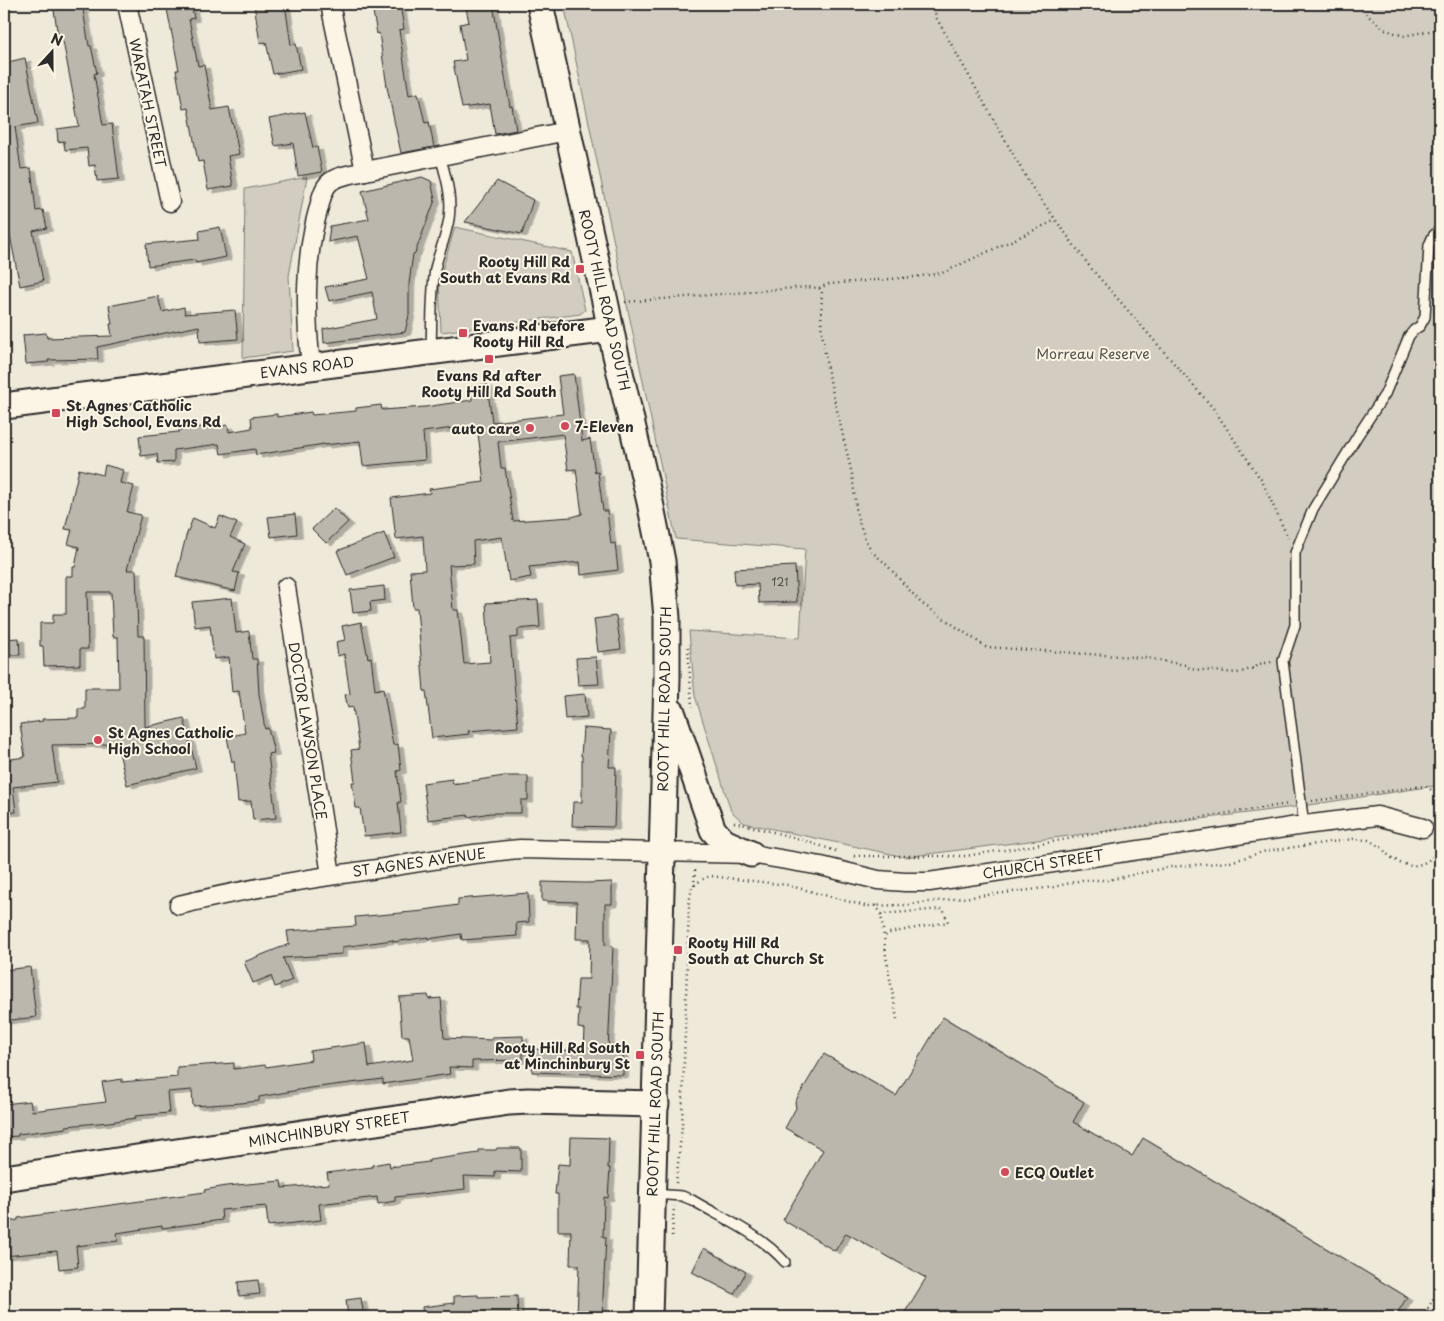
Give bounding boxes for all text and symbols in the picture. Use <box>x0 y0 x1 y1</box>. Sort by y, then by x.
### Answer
north arrow <box>28 28 78 78</box>
text: N <box>48 28 66 51</box>
street label: WARATAH STREET <box>124 36 172 170</box>
street label: ROOTY HILL ROAD SOUTH <box>574 207 636 393</box>
place label: Rooty Hill Rd South at Evans Rd <box>440 251 571 288</box>
marker: Rooty Hill Rd South at Evans Rd <box>574 263 586 275</box>
place label: Evans Rd before Rooty Hill Rd <box>473 315 585 352</box>
marker: Evans Rd before Rooty Hill Rd <box>457 327 469 339</box>
park label: Morreau Reserve <box>1036 343 1150 364</box>
street label: EVANS ROAD <box>259 351 355 383</box>
marker: Evans Rd after Rooty Hill Rd South <box>483 353 495 365</box>
place label: Evans Rd after Rooty Hill Rd South <box>421 365 557 402</box>
place label: St Agnes Catholic High School, Evans Rd <box>66 395 222 432</box>
marker: St Agnes Catholic High School, Evans Rd <box>50 407 62 419</box>
place label: 7-Eleven <box>575 416 634 437</box>
place label: auto care <box>452 418 520 439</box>
marker: 7-Eleven <box>559 420 571 432</box>
marker: auto care <box>524 422 536 434</box>
house number: 121 <box>772 573 788 590</box>
street label: ROOTY HILL ROAD SOUTH <box>652 606 676 792</box>
street label: DOCTOR LAWSON PLACE <box>284 641 332 821</box>
place label: St Agnes Catholic High School <box>108 722 234 759</box>
marker: St Agnes Catholic High School <box>92 734 104 746</box>
street label: ST AGNES AVENUE <box>351 842 487 882</box>
street label: CHURCH STREET <box>981 844 1106 884</box>
place label: Rooty Hill Rd South at Church St <box>688 932 825 969</box>
marker: Rooty Hill Rd South at Church St <box>672 944 684 956</box>
street label: ROOTY HILL ROAD SOUTH <box>641 1011 669 1197</box>
place label: Rooty Hill Rd South at Minchinbury St <box>495 1037 630 1074</box>
marker: Rooty Hill Rd South at Minchinbury St <box>634 1049 646 1061</box>
street label: MINCHINBURY STREET <box>247 1106 412 1152</box>
place label: ECQ Outlet <box>1015 1162 1094 1183</box>
marker: ECQ Outlet <box>999 1166 1011 1178</box>

